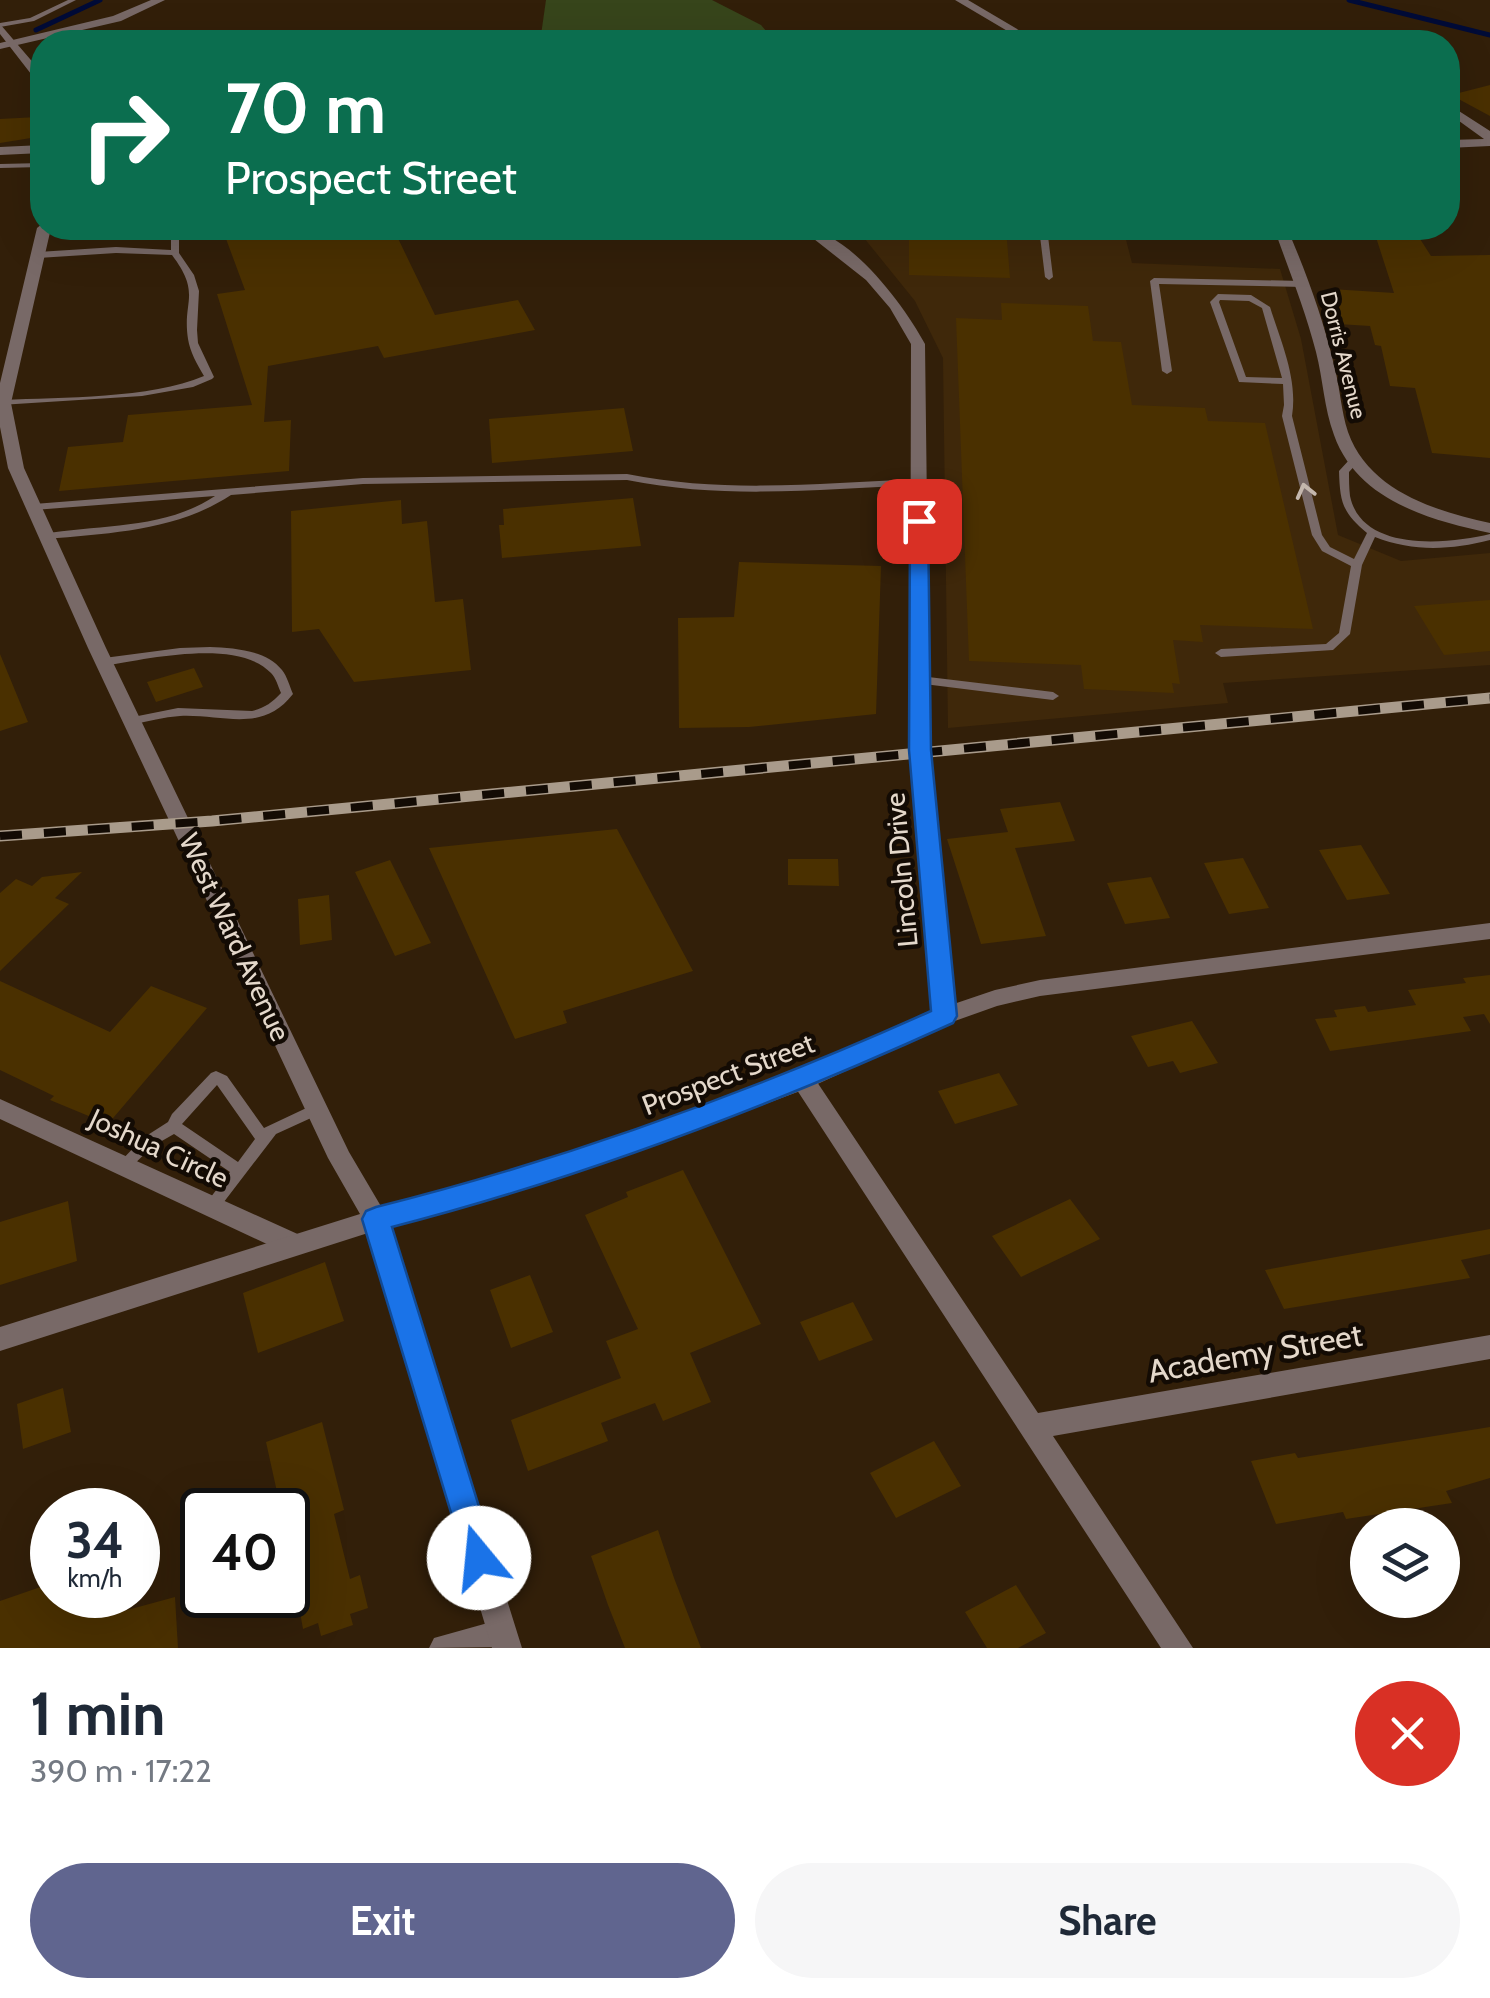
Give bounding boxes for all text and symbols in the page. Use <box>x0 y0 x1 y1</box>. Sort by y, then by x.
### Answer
text: 70 m <box>225 65 386 151</box>
icon: right <box>60 70 190 200</box>
text: Prospect Street <box>225 151 517 205</box>
street label: Dorris Avenue <box>1315 289 1372 422</box>
pin <box>877 479 962 564</box>
one-way arrow <box>1295 483 1316 500</box>
icon: arrive <box>892 494 947 549</box>
street label: Lincoln Drive <box>877 791 925 949</box>
street label: West Ward Avenue <box>172 828 298 1046</box>
street label: Prospect Street <box>637 1026 819 1122</box>
street label: Joshua Circle <box>83 1101 234 1195</box>
street label: Academy Street <box>1145 1314 1365 1391</box>
speed limit sign: 40 <box>180 1488 310 1618</box>
position arrow <box>427 1506 531 1610</box>
map controls <box>1350 1508 1460 1618</box>
button: layers <box>1350 1508 1460 1618</box>
text: 34 <box>66 1510 124 1571</box>
text: km/h <box>68 1563 122 1593</box>
text: 1 min <box>30 1677 165 1750</box>
button: close <box>1355 1681 1460 1786</box>
text: 390 m · 17:22 <box>30 1751 212 1790</box>
button: Exit <box>30 1863 735 1978</box>
button: Share <box>755 1863 1460 1978</box>

